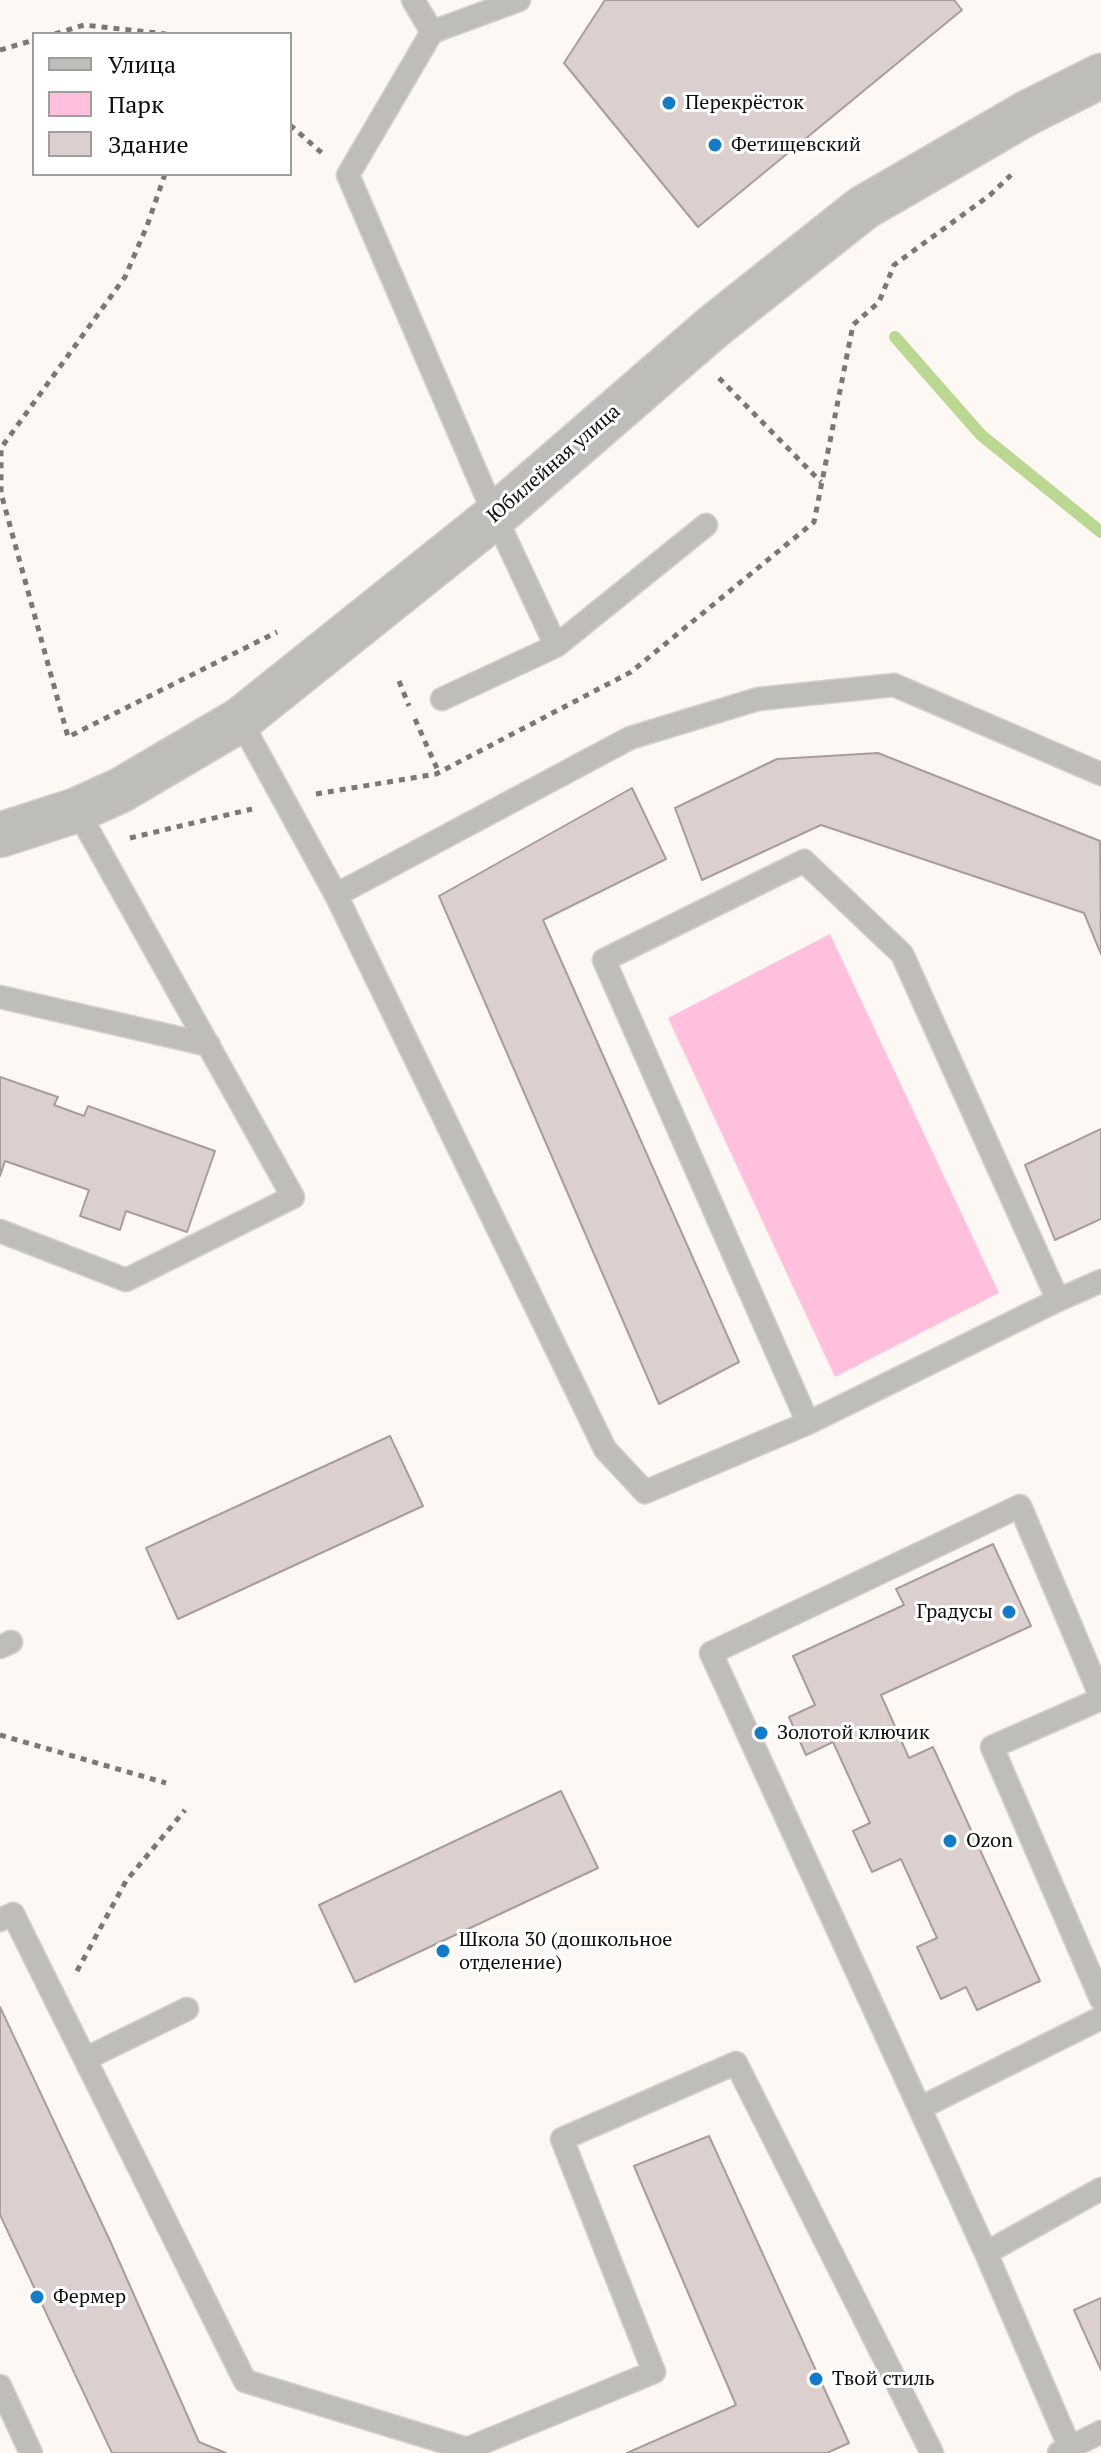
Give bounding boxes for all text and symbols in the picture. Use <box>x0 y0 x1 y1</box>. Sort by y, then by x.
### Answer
legend <box>32 32 292 176</box>
text: Улица <box>108 48 176 80</box>
text: Парк <box>108 88 164 120</box>
place label: Перекрёсток <box>685 91 804 115</box>
marker: Перекрёсток <box>660 94 678 112</box>
text: Здание <box>108 128 189 160</box>
place label: Фетищевский <box>731 133 861 157</box>
marker: Фетищевский <box>706 136 724 154</box>
street label: Юбилейная улица <box>483 400 625 528</box>
place label: Градусы <box>916 1600 993 1624</box>
marker: Градусы <box>1000 1603 1018 1621</box>
place label: Золотой ключик <box>777 1721 930 1745</box>
marker: Золотой ключик <box>752 1724 770 1742</box>
place label: Ozon <box>966 1829 1013 1853</box>
marker: Ozon <box>941 1832 959 1850</box>
place label: Школа 30 (дошкольное отделение) <box>459 1928 672 1975</box>
marker: Школа 30 (дошкольное отделение) <box>434 1942 452 1960</box>
place label: Фермер <box>53 2285 126 2309</box>
marker: Фермер <box>28 2288 46 2306</box>
place label: Твой стиль <box>832 2367 935 2391</box>
marker: Твой стиль <box>807 2370 825 2388</box>

